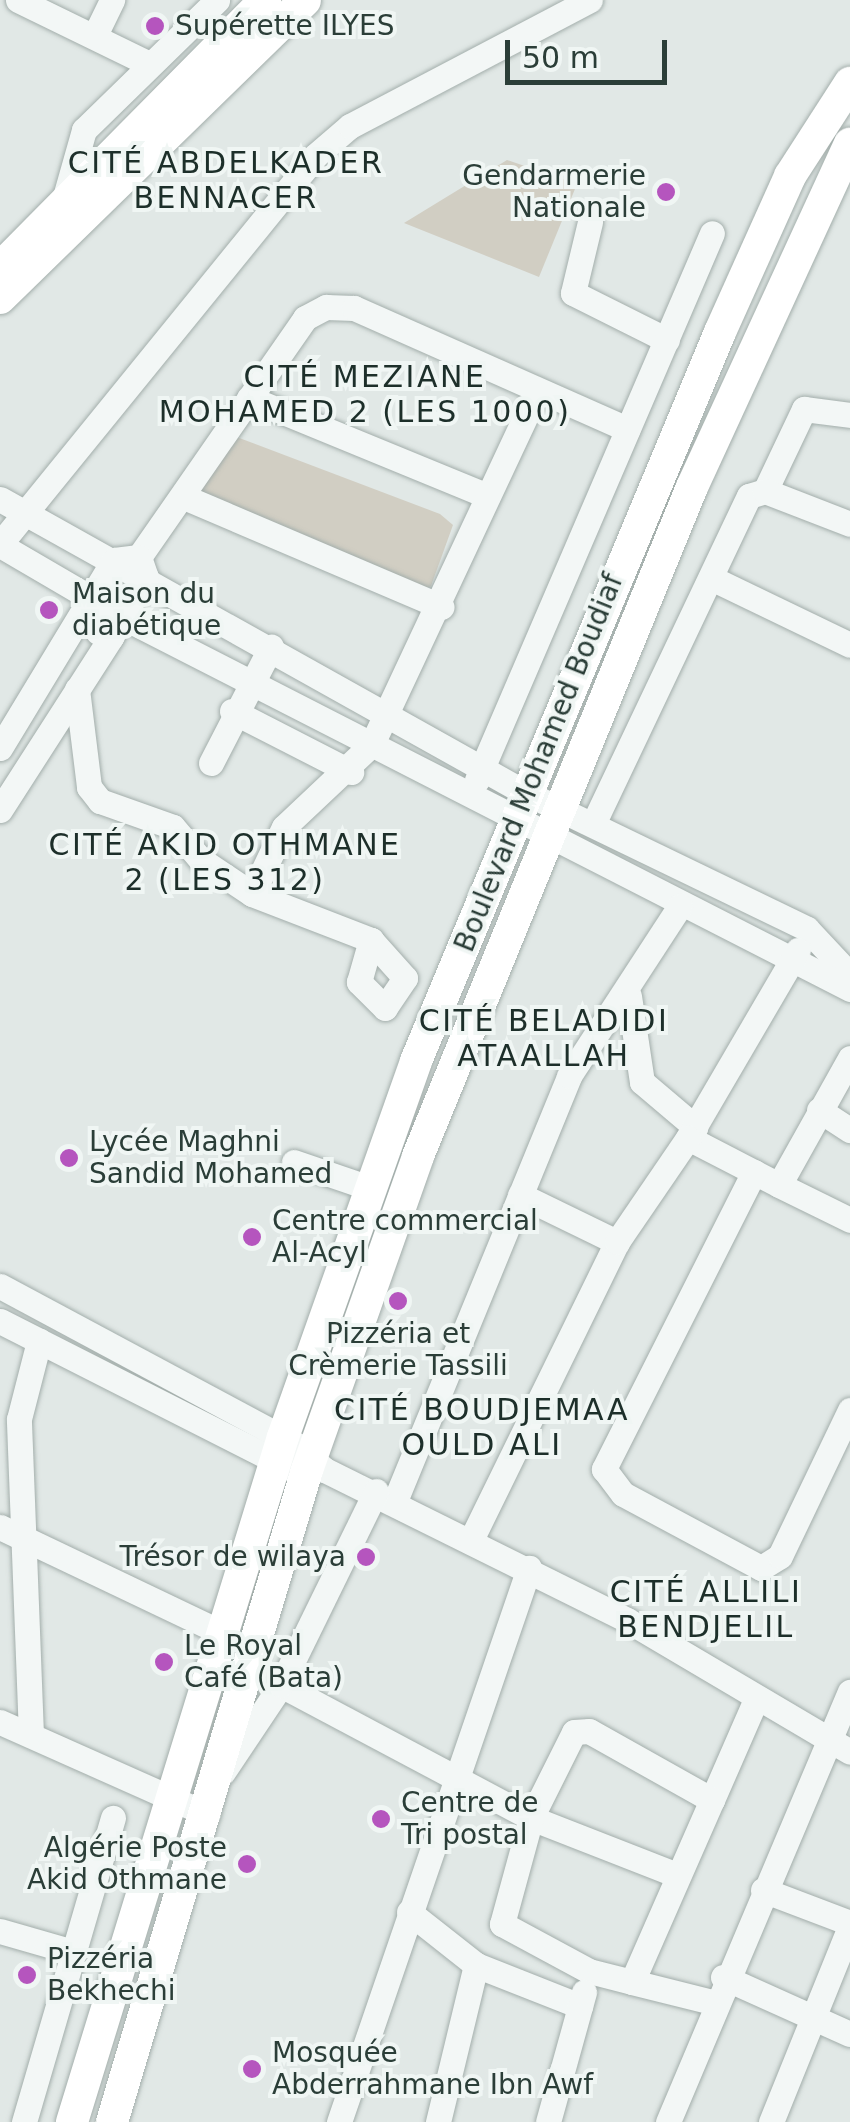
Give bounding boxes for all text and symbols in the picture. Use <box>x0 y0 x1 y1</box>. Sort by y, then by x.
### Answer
place label: Supérette ILYES <box>175 9 394 43</box>
marker: Supérette ILYES <box>144 15 166 37</box>
scale bar <box>510 20 672 82</box>
text: 50 m <box>522 40 599 75</box>
district label: CITÉ ABDELKADER BENNACER <box>68 145 384 216</box>
place label: Gendarmerie Nationale <box>462 159 646 225</box>
marker: Gendarmerie Nationale <box>655 181 677 203</box>
district label: CITÉ MEZIANE MOHAMED 2 (LES 1000) <box>159 359 571 430</box>
street label: Boulevard Mohamed Boudiaf <box>448 569 630 957</box>
place label: Maison du diabétique <box>72 577 221 643</box>
marker: Maison du diabétique <box>36 597 62 623</box>
district label: CITÉ AKID OTHMANE 2 (LES 312) <box>48 827 402 898</box>
district label: CITÉ BELADIDI ATAALLAH <box>419 1003 669 1074</box>
place label: Lycée Maghni Sandid Mohamed <box>89 1125 332 1191</box>
marker: Lycée Maghni Sandid Mohamed <box>58 1147 80 1169</box>
place label: Centre commercial Al-Acyl <box>272 1204 538 1270</box>
marker: Centre commercial Al-Acyl <box>241 1226 263 1248</box>
marker: Pizzéria et Crèmerie Tassili <box>387 1290 409 1312</box>
place label: Pizzéria et Crèmerie Tassili <box>288 1317 508 1383</box>
district label: CITÉ BOUDJEMAA OULD ALI <box>334 1392 630 1462</box>
place label: Trésor de wilaya <box>120 1540 346 1574</box>
marker: Trésor de wilaya <box>355 1546 377 1568</box>
district label: CITÉ ALLILI BENDJELIL <box>610 1574 802 1644</box>
place label: Le Royal Café (Bata) <box>184 1629 343 1695</box>
marker: Le Royal Café (Bata) <box>153 1651 175 1673</box>
place label: Centre de Tri postal <box>401 1786 539 1852</box>
marker: Centre de Tri postal <box>370 1808 392 1830</box>
place label: Algérie Poste Akid Othmane <box>27 1831 227 1897</box>
marker: Algérie Poste Akid Othmane <box>236 1853 258 1875</box>
place label: Pizzéria Bekhechi <box>47 1942 176 2008</box>
marker: Pizzéria Bekhechi <box>16 1964 38 1986</box>
place label: Mosquée Abderrahmane Ibn Awf <box>272 2036 593 2102</box>
marker: Mosquée Abderrahmane Ibn Awf <box>241 2058 263 2080</box>

